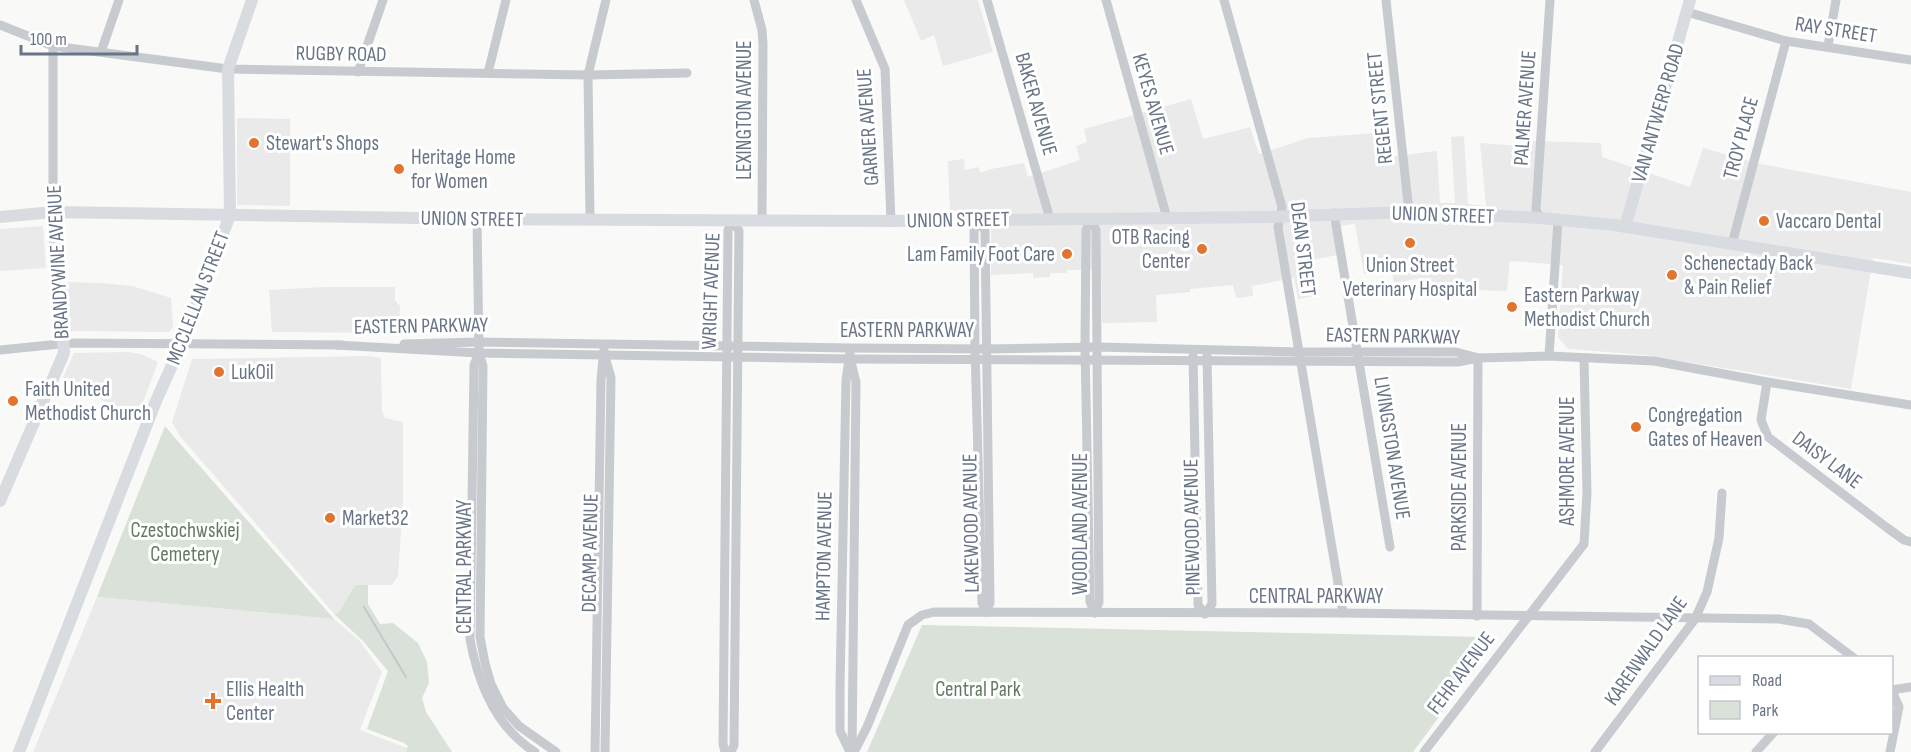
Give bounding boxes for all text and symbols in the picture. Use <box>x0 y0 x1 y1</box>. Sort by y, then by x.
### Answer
street label: RAY STREET <box>1793 11 1879 49</box>
scale bar <box>21 18 136 56</box>
text: 100 m <box>30 29 67 50</box>
street label: LEXINGTON AVENUE <box>732 40 757 180</box>
street label: RUGBY ROAD <box>295 41 387 67</box>
street label: VAN ANTWERP ROAD <box>1626 41 1690 185</box>
street label: PALMER AVENUE <box>1509 49 1541 167</box>
street label: BAKER AVENUE <box>1009 50 1063 158</box>
street label: REGENT STREET <box>1362 50 1398 165</box>
street label: KEYES AVENUE <box>1127 51 1179 157</box>
street label: GARNER AVENUE <box>851 67 885 187</box>
street label: TROY PLACE <box>1718 94 1764 182</box>
place label: Stewart's Shops <box>266 131 379 156</box>
marker: Stewart's Shops <box>247 136 261 150</box>
place label: Heritage Home for Women <box>411 145 516 194</box>
marker: Heritage Home for Women <box>392 162 406 176</box>
street label: BRANDYWINE AVENUE <box>41 184 75 340</box>
street label: DEAN STREET <box>1285 200 1321 298</box>
street label: UNION STREET <box>1391 201 1495 229</box>
street label: UNION STREET <box>420 206 524 232</box>
street label: UNION STREET <box>906 207 1010 233</box>
place label: Vaccaro Dental <box>1776 209 1881 234</box>
marker: Vaccaro Dental <box>1757 214 1771 228</box>
place label: OTB Racing Center <box>1112 225 1190 274</box>
street label: MCCLELLAN STREET <box>161 227 235 368</box>
street label: WRIGHT AVENUE <box>696 232 726 350</box>
marker: Union Street Veterinary Hospital <box>1403 236 1417 250</box>
place label: Lam Family Foot Care <box>907 242 1055 267</box>
marker: OTB Racing Center <box>1195 242 1209 256</box>
marker: Lam Family Foot Care <box>1060 247 1074 261</box>
place label: Schenectady Back & Pain Relief <box>1684 251 1813 300</box>
place label: Union Street Veterinary Hospital <box>1343 253 1477 302</box>
marker: Schenectady Back & Pain Relief <box>1665 268 1679 282</box>
place label: Eastern Parkway Methodist Church <box>1524 283 1650 332</box>
marker: Eastern Parkway Methodist Church <box>1505 300 1519 314</box>
street label: EASTERN PARKWAY <box>354 312 489 340</box>
street label: EASTERN PARKWAY <box>840 318 974 343</box>
street label: EASTERN PARKWAY <box>1326 322 1461 350</box>
place label: LukOil <box>231 360 274 385</box>
marker: LukOil <box>212 365 226 379</box>
street label: LIVINGSTON AVENUE <box>1368 375 1416 521</box>
place label: Faith United Methodist Church <box>25 377 151 426</box>
marker: Faith United Methodist Church <box>6 394 20 408</box>
street label: ASHMORE AVENUE <box>1555 396 1580 527</box>
place label: Congregation Gates of Heaven <box>1648 403 1763 452</box>
marker: Congregation Gates of Heaven <box>1629 420 1643 434</box>
street label: PARKSIDE AVENUE <box>1447 423 1472 551</box>
street label: DAISY LANE <box>1787 426 1867 494</box>
street label: LAKEWOOD AVENUE <box>957 453 985 593</box>
street label: WOODLAND AVENUE <box>1068 453 1093 595</box>
street label: PINEWOOD AVENUE <box>1178 458 1206 596</box>
street label: HAMPTON AVENUE <box>810 491 838 621</box>
street label: DECAMP AVENUE <box>576 493 604 613</box>
street label: CENTRAL PARKWAY <box>452 499 477 634</box>
place label: Market32 <box>342 506 409 531</box>
marker: Market32 <box>323 511 337 525</box>
park label: Czestochwskiej Cemetery <box>130 518 240 567</box>
street label: CENTRAL PARKWAY <box>1249 584 1384 609</box>
street label: KARENWALD LANE <box>1599 592 1693 710</box>
street label: FEHR AVENUE <box>1422 627 1500 719</box>
legend <box>1698 656 1893 734</box>
text: Road <box>1752 670 1782 691</box>
place label: Ellis Health Center <box>226 677 304 726</box>
park label: Central Park <box>935 677 1021 702</box>
marker: Ellis Health Center <box>204 692 222 710</box>
text: Park <box>1752 700 1778 721</box>

